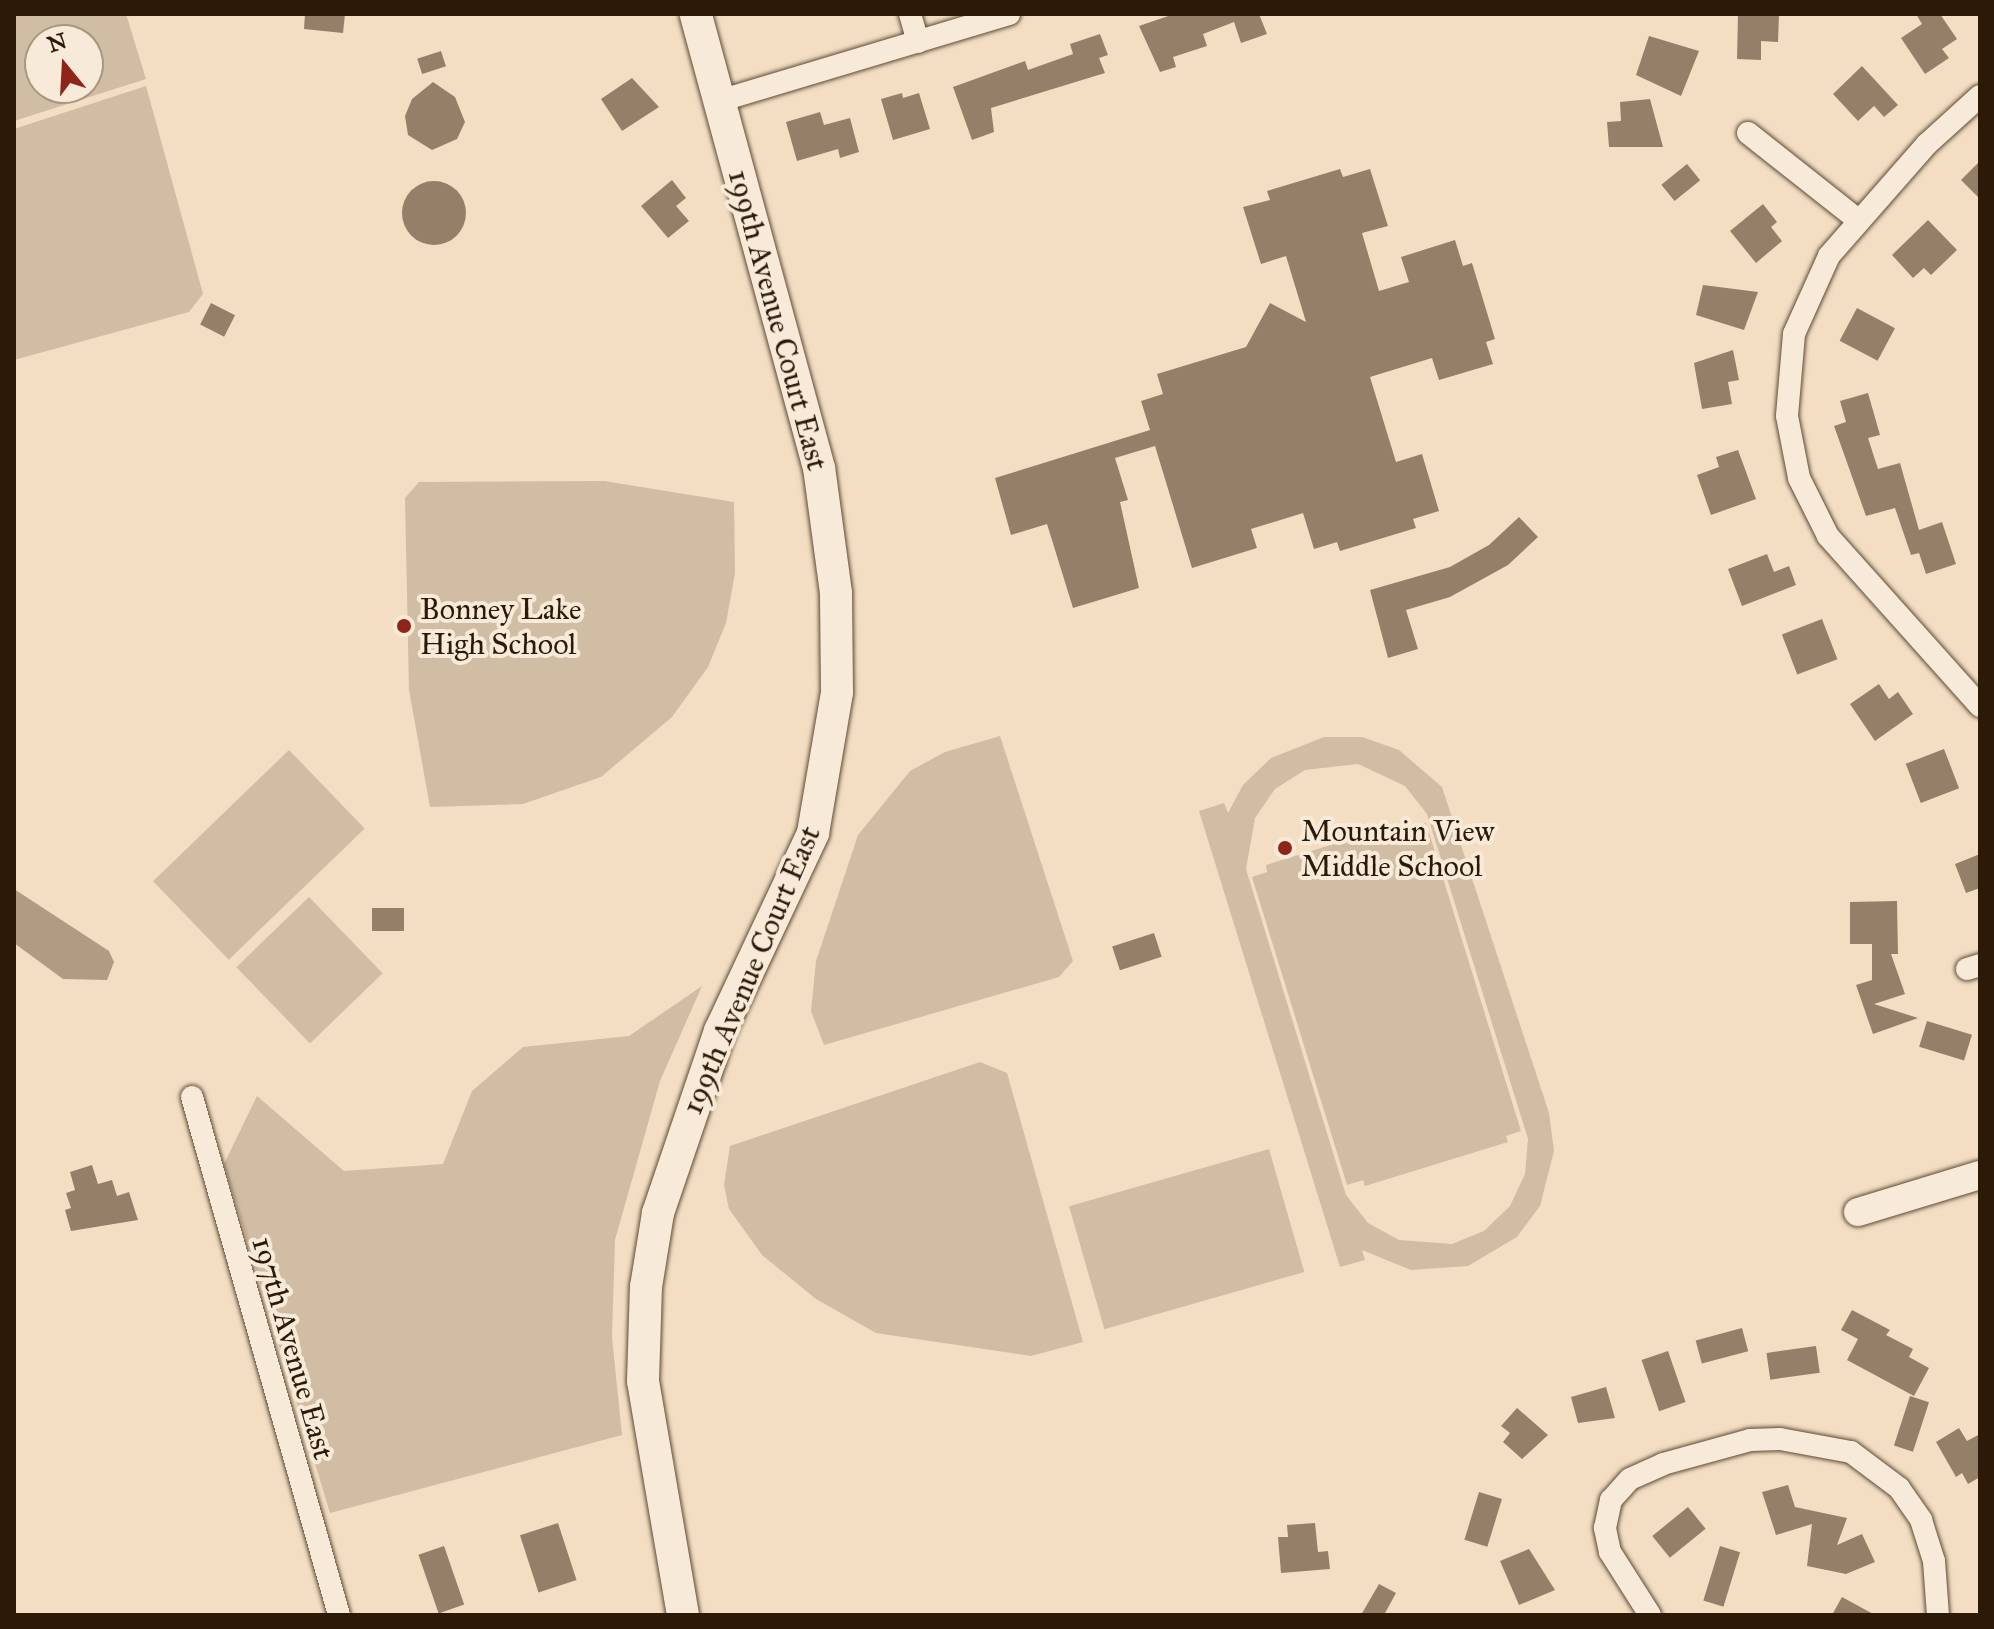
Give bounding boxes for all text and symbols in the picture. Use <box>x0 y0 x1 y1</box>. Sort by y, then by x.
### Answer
north arrow <box>24 24 104 104</box>
text: N <box>44 27 70 58</box>
street label: 199th Avenue Court East <box>720 166 836 474</box>
place label: Bonney Lake High School <box>420 591 581 662</box>
marker: Bonney Lake High School <box>395 617 413 635</box>
place label: Mountain View Middle School <box>1301 813 1494 884</box>
street label: 199th Avenue Court East <box>674 820 828 1120</box>
marker: Mountain View Middle School <box>1276 839 1294 857</box>
street label: 197th Avenue East <box>244 1233 342 1463</box>

